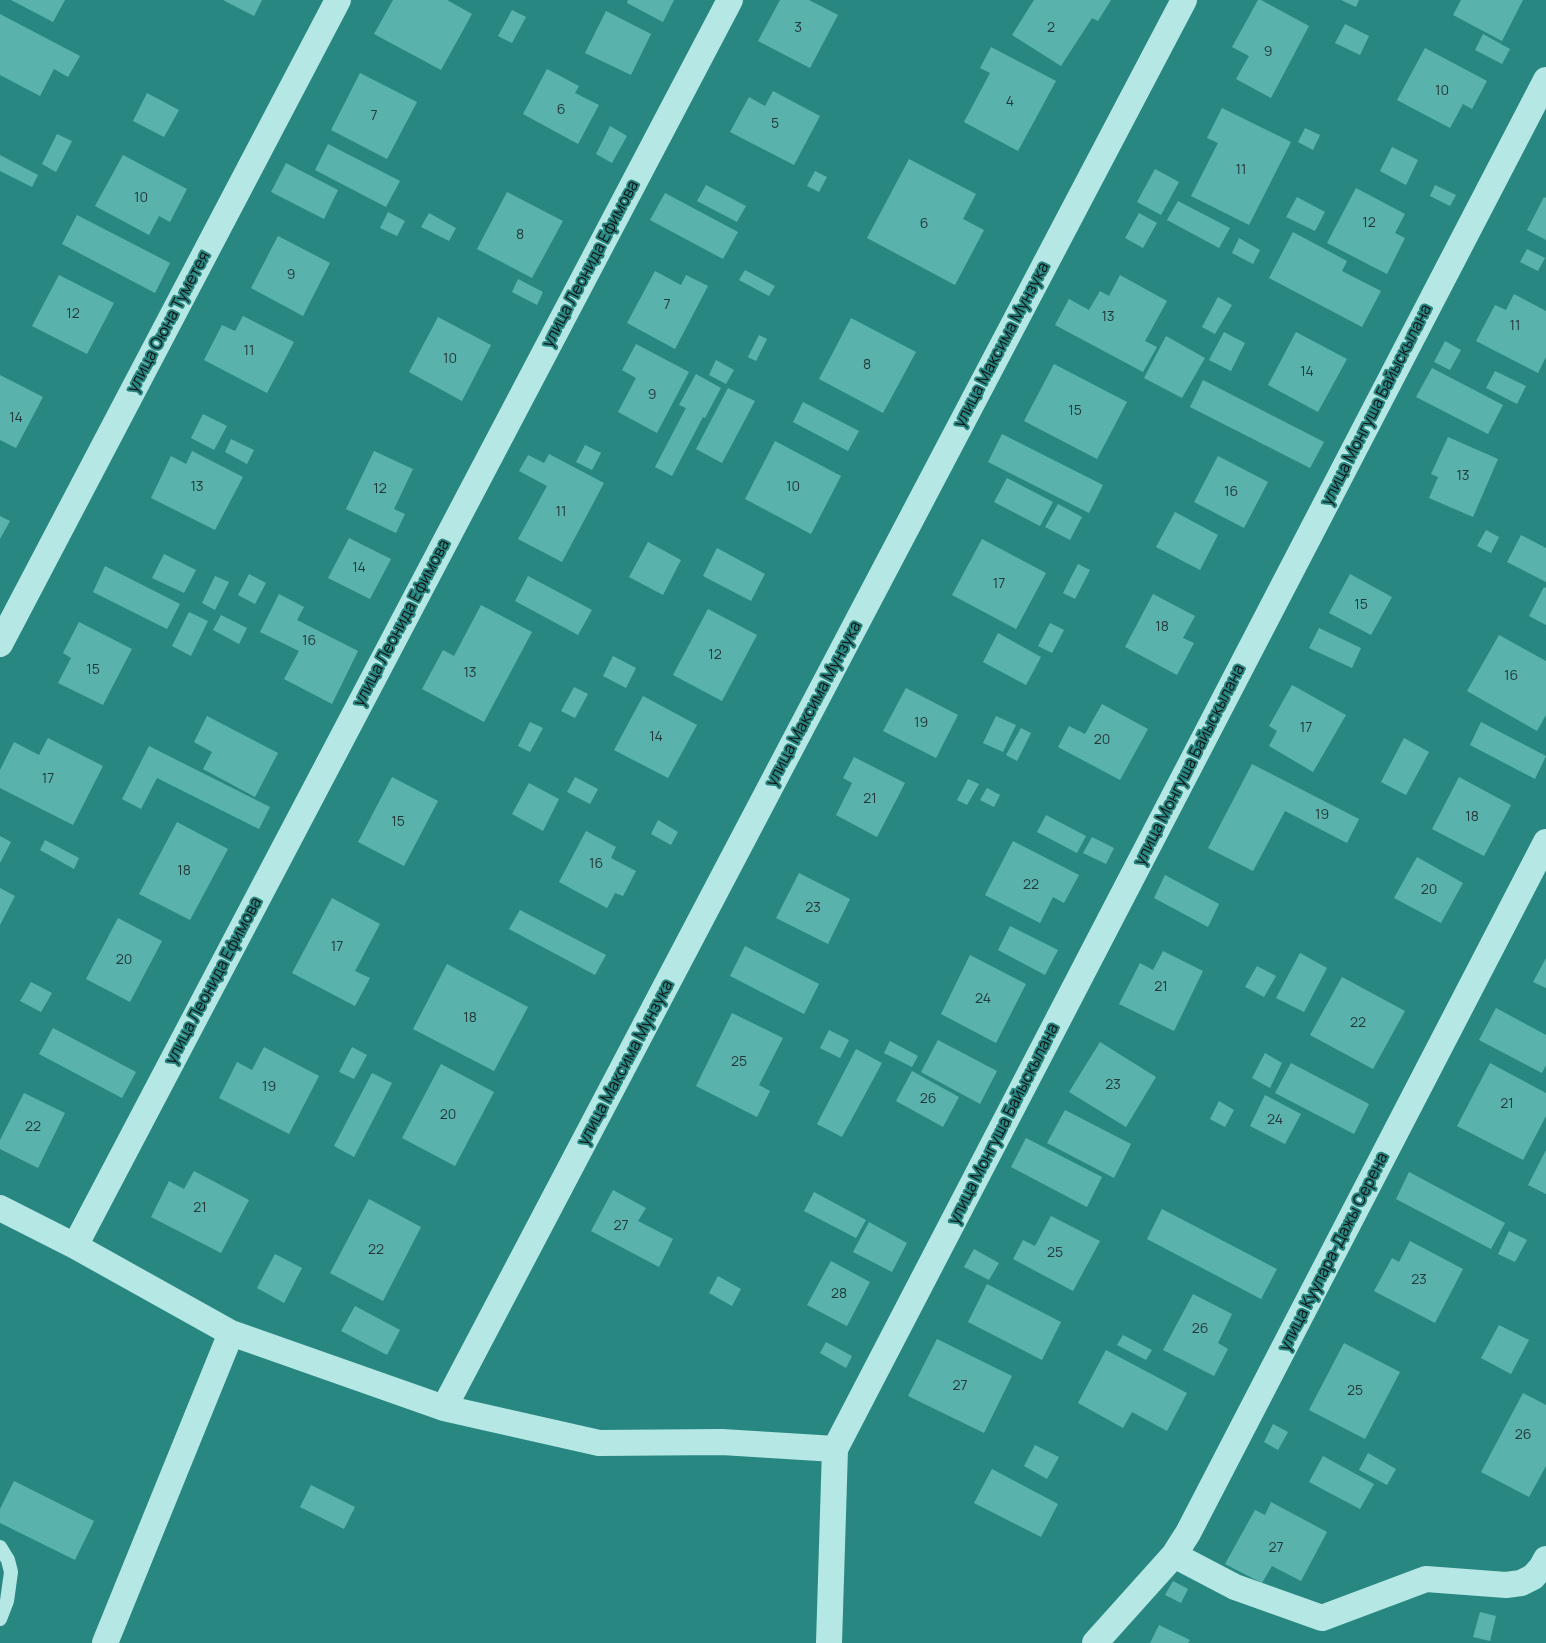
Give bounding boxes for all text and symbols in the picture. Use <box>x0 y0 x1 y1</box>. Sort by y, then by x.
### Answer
house number: 3 <box>794 20 802 36</box>
house number: 2 <box>1047 20 1055 36</box>
house number: 9 <box>1264 44 1272 60</box>
house number: 10 <box>1435 83 1449 99</box>
house number: 4 <box>1006 94 1014 110</box>
house number: 6 <box>557 102 565 118</box>
house number: 7 <box>370 108 378 124</box>
house number: 5 <box>771 116 779 132</box>
house number: 11 <box>1236 162 1246 178</box>
street label: улица Леонида Ефимова <box>539 177 643 351</box>
house number: 10 <box>134 190 148 206</box>
house number: 12 <box>1362 215 1376 231</box>
house number: 6 <box>920 216 928 232</box>
house number: 8 <box>516 227 524 243</box>
street label: улица Оюна Туметея <box>124 248 214 396</box>
street label: улица Максима Мунзука <box>950 259 1054 431</box>
house number: 9 <box>287 267 295 283</box>
house number: 7 <box>663 297 671 313</box>
street label: улица Монгуша Байыскылана <box>1318 301 1436 509</box>
house number: 12 <box>66 306 80 322</box>
house number: 13 <box>1101 309 1115 325</box>
house number: 11 <box>1510 318 1520 334</box>
house number: 11 <box>244 343 254 359</box>
house number: 10 <box>443 351 457 367</box>
house number: 8 <box>863 357 871 373</box>
house number: 14 <box>1300 364 1314 380</box>
house number: 9 <box>648 387 656 403</box>
house number: 15 <box>1068 403 1082 419</box>
house number: 14 <box>9 410 23 426</box>
house number: 13 <box>1456 468 1470 484</box>
house number: 13 <box>190 479 204 495</box>
house number: 10 <box>786 479 800 495</box>
house number: 12 <box>373 481 387 497</box>
house number: 16 <box>1224 484 1238 500</box>
house number: 11 <box>556 504 566 520</box>
street label: улица Леонида Ефимова <box>350 536 454 710</box>
house number: 14 <box>352 560 366 576</box>
house number: 17 <box>993 576 1005 592</box>
house number: 15 <box>1354 597 1368 613</box>
street label: улица Максима Мунзука <box>762 618 866 790</box>
house number: 18 <box>1155 619 1169 635</box>
house number: 16 <box>302 633 316 649</box>
house number: 12 <box>708 647 722 663</box>
street label: улица Монгуша Байыскылана <box>1131 661 1249 869</box>
house number: 15 <box>86 662 100 678</box>
house number: 13 <box>463 665 477 681</box>
house number: 16 <box>1504 668 1518 684</box>
house number: 19 <box>914 715 928 731</box>
house number: 17 <box>1300 720 1312 736</box>
house number: 14 <box>649 729 663 745</box>
house number: 20 <box>1094 732 1110 748</box>
house number: 17 <box>42 771 54 787</box>
house number: 21 <box>863 791 877 807</box>
house number: 19 <box>1315 807 1329 823</box>
house number: 18 <box>1465 809 1479 825</box>
house number: 15 <box>391 814 405 830</box>
house number: 16 <box>589 856 603 872</box>
house number: 18 <box>177 863 191 879</box>
house number: 22 <box>1023 877 1039 893</box>
house number: 20 <box>1421 882 1437 898</box>
street label: улица Леонида Ефимова <box>162 894 266 1068</box>
house number: 23 <box>805 900 821 916</box>
house number: 17 <box>331 939 343 955</box>
house number: 20 <box>116 952 132 968</box>
street label: улица Максима Мунзука <box>574 977 678 1149</box>
house number: 21 <box>1154 979 1168 995</box>
house number: 24 <box>975 991 991 1007</box>
house number: 18 <box>463 1010 477 1026</box>
house number: 22 <box>1350 1015 1366 1031</box>
street label: улица Монгуша Байыскылана <box>945 1020 1063 1228</box>
house number: 25 <box>731 1054 747 1070</box>
house number: 23 <box>1105 1077 1121 1093</box>
house number: 19 <box>262 1079 276 1095</box>
house number: 26 <box>920 1091 936 1107</box>
house number: 21 <box>1500 1096 1514 1112</box>
house number: 20 <box>440 1107 456 1123</box>
house number: 24 <box>1267 1112 1283 1128</box>
house number: 22 <box>25 1119 41 1135</box>
street label: улица Куулара-Дажы Серена <box>1275 1149 1393 1355</box>
house number: 21 <box>193 1200 207 1216</box>
house number: 27 <box>613 1218 629 1234</box>
house number: 22 <box>368 1242 384 1258</box>
house number: 25 <box>1047 1245 1063 1261</box>
house number: 23 <box>1411 1272 1427 1288</box>
house number: 28 <box>831 1286 847 1302</box>
house number: 26 <box>1192 1321 1208 1337</box>
house number: 27 <box>952 1378 968 1394</box>
house number: 25 <box>1347 1383 1363 1399</box>
house number: 26 <box>1515 1427 1531 1443</box>
house number: 27 <box>1268 1540 1284 1556</box>

